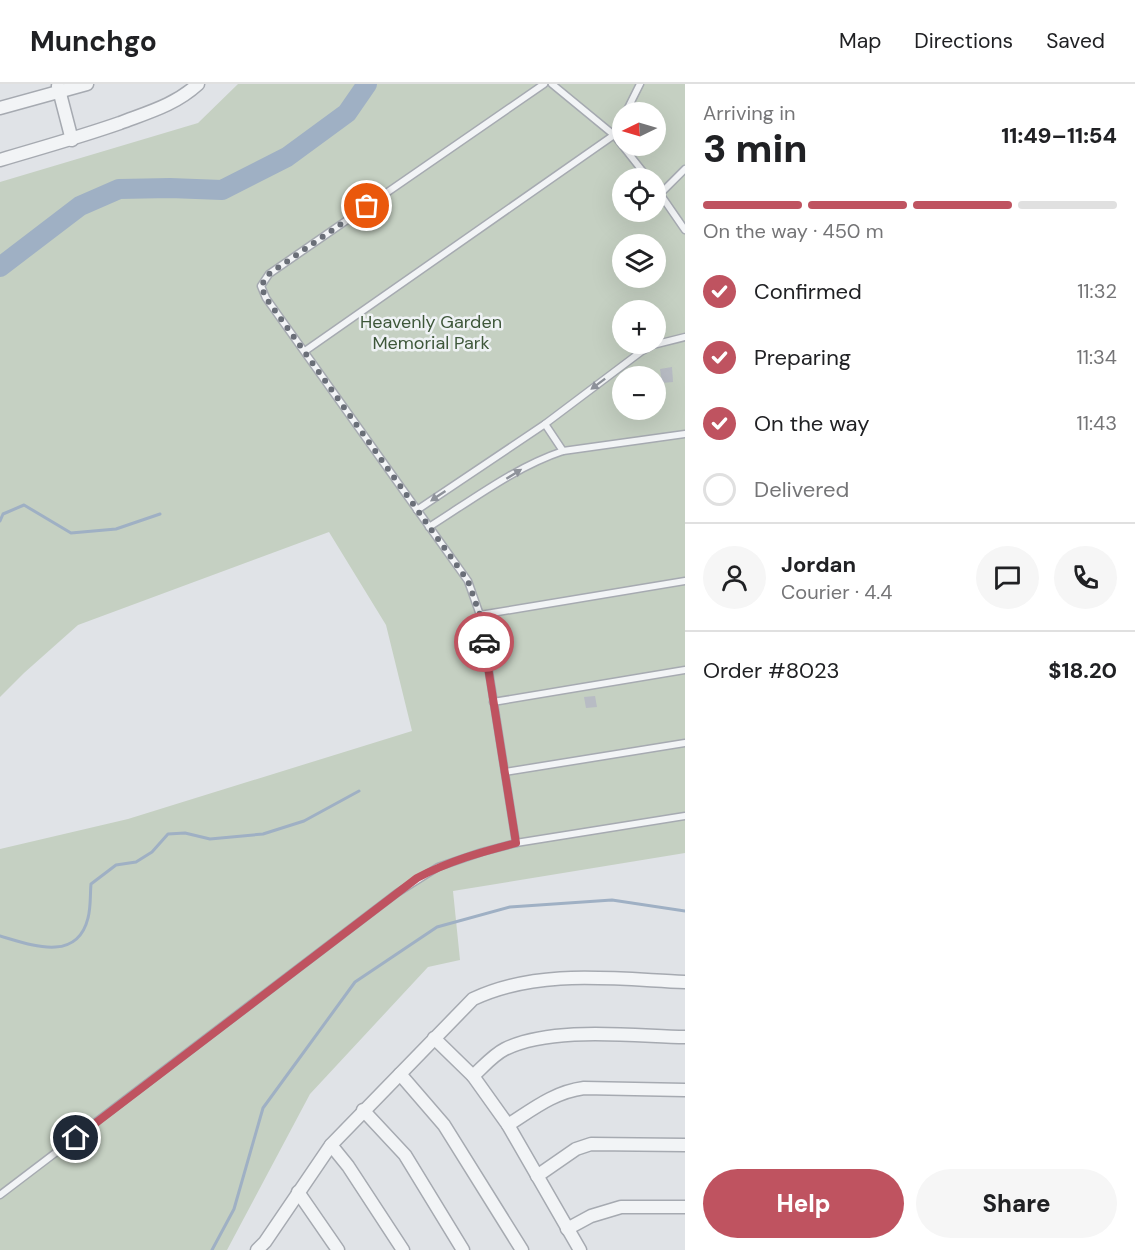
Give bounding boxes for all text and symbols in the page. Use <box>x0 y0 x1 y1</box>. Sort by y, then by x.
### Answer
text: Munchgo <box>30 23 157 60</box>
text: Map <box>839 27 881 55</box>
text: Directions <box>914 27 1013 55</box>
text: Saved <box>1046 27 1105 55</box>
text: Arriving in <box>703 100 795 126</box>
north arrow <box>612 102 666 156</box>
map controls <box>612 102 666 420</box>
text: 11:49–11:54 <box>1001 121 1117 150</box>
text: 3 min <box>703 123 808 174</box>
button: locate <box>612 168 666 222</box>
pin <box>341 180 392 231</box>
icon: bag <box>350 189 383 222</box>
text: On the way · 450 m <box>703 218 884 244</box>
button: layers <box>612 234 666 288</box>
icon: check <box>703 275 736 308</box>
text: Confirmed <box>754 277 862 306</box>
text: 11:32 <box>1077 278 1117 304</box>
button: + <box>612 300 666 354</box>
park label: Heavenly Garden Memorial Park <box>360 310 502 355</box>
icon: check <box>703 341 736 374</box>
text: Preparing <box>754 343 851 372</box>
text: 11:34 <box>1077 344 1117 370</box>
button: − <box>612 366 666 420</box>
one-way arrow <box>590 377 605 389</box>
icon: check <box>703 407 736 440</box>
text: On the way <box>754 409 869 438</box>
text: 11:43 <box>1077 410 1117 436</box>
one-way arrow <box>506 469 522 480</box>
text: Delivered <box>754 475 849 504</box>
one-way arrow <box>431 490 447 502</box>
button: person <box>703 546 766 609</box>
button: chat <box>976 546 1039 609</box>
button: phone <box>1054 546 1117 609</box>
text: Jordan <box>781 550 856 579</box>
text: Courier · 4.4 <box>781 579 892 605</box>
courier <box>454 612 514 672</box>
icon: car <box>468 626 501 659</box>
text: Order #8023 <box>703 656 840 685</box>
text: $18.20 <box>1048 656 1117 685</box>
pin <box>50 1112 101 1163</box>
icon: home <box>59 1121 92 1154</box>
button: Help <box>703 1169 904 1238</box>
button: Share <box>916 1169 1117 1238</box>

